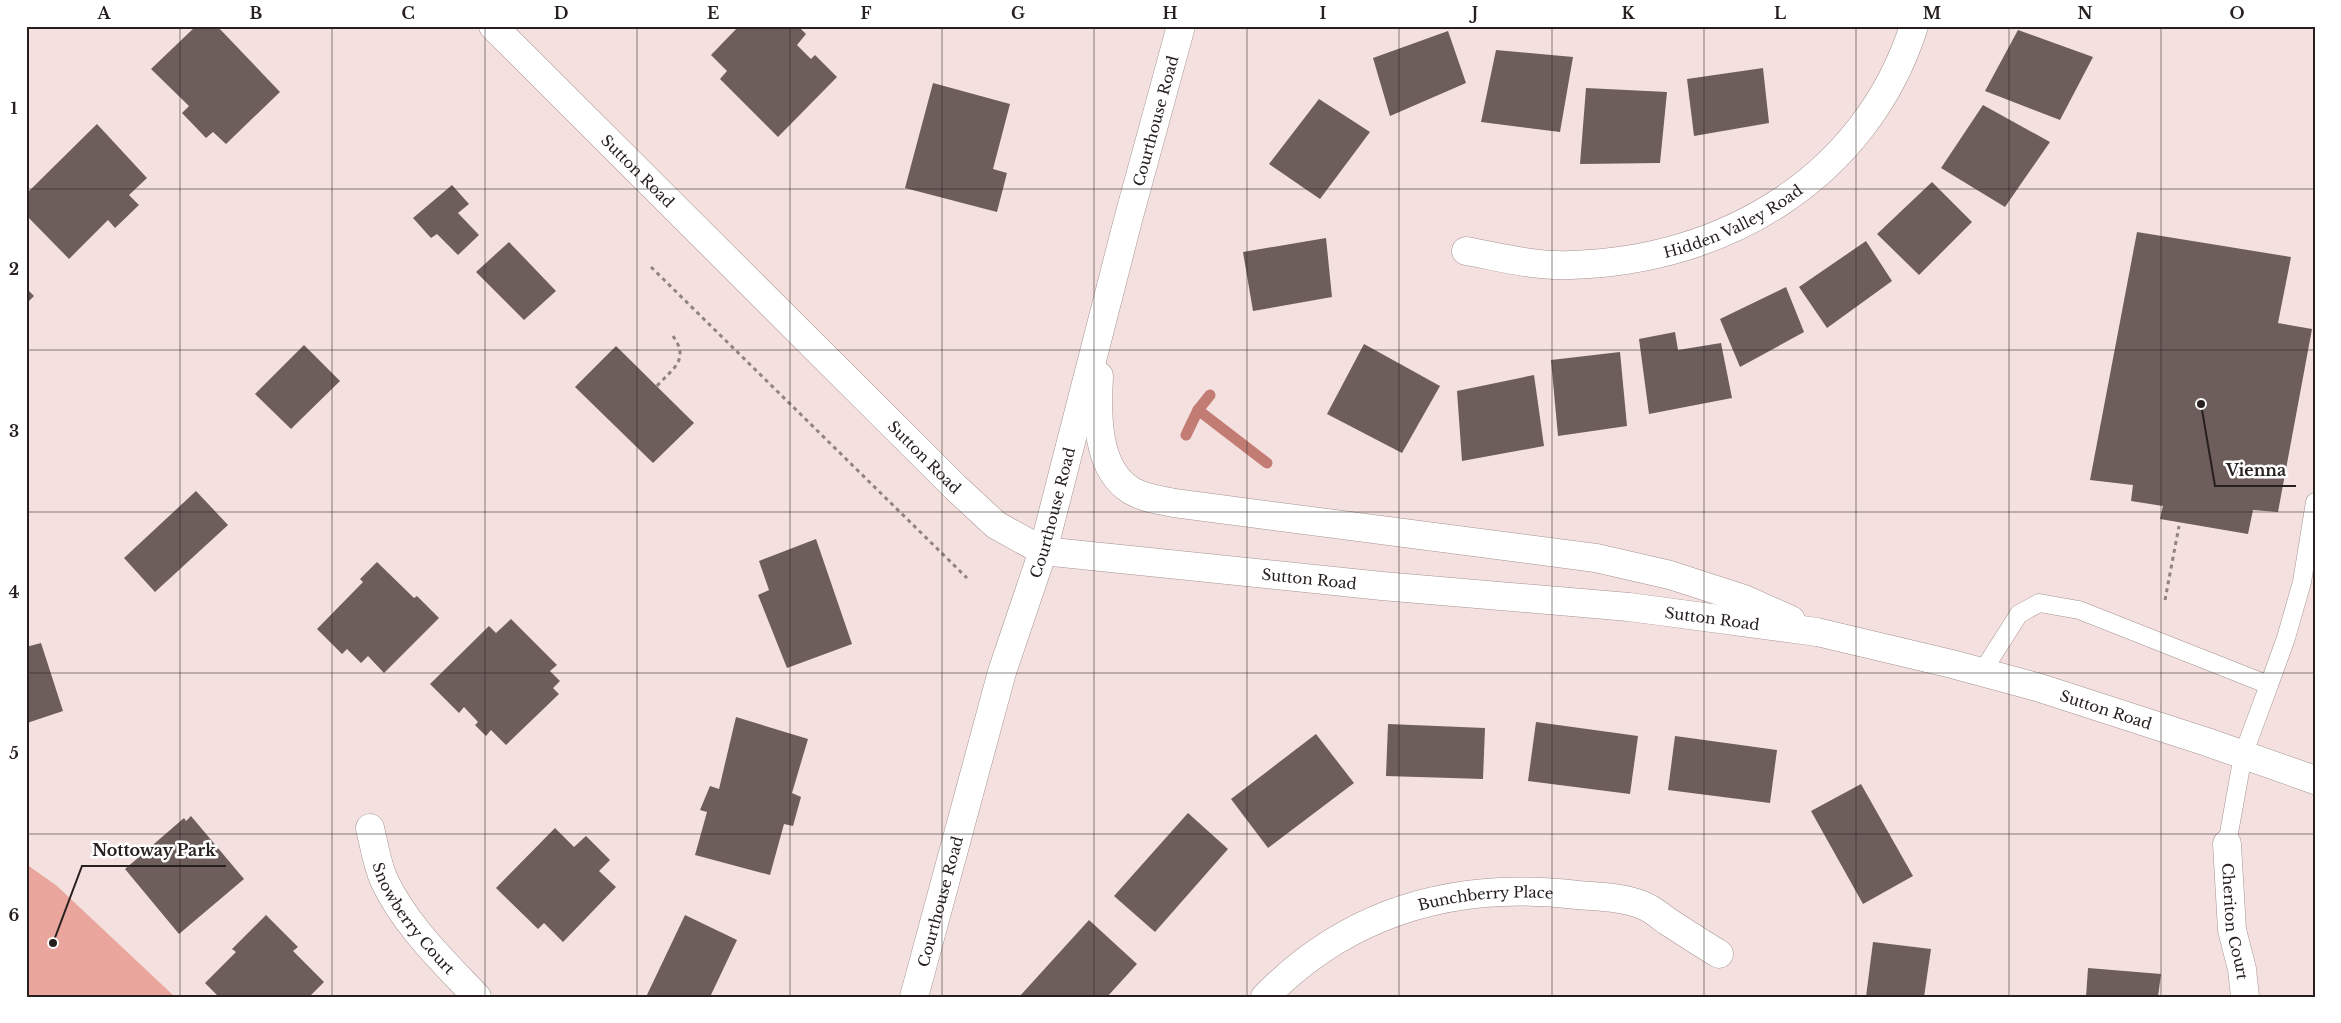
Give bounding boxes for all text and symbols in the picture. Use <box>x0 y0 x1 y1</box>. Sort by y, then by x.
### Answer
text: A <box>97 3 112 23</box>
text: B <box>250 3 263 23</box>
text: C <box>401 3 415 23</box>
text: D <box>554 3 568 23</box>
text: E <box>707 3 719 23</box>
text: F <box>860 3 872 23</box>
text: G <box>1011 3 1025 23</box>
text: H <box>1162 3 1178 23</box>
text: I <box>1320 3 1327 23</box>
text: J <box>1469 3 1478 23</box>
text: K <box>1621 3 1635 23</box>
text: L <box>1774 3 1786 23</box>
text: M <box>1923 3 1941 23</box>
text: N <box>2077 3 2093 23</box>
text: O <box>2229 3 2245 23</box>
street label: Courthouse Road <box>1128 53 1182 188</box>
text: 1 <box>11 98 18 118</box>
street label: Sutton Road <box>598 130 679 211</box>
street label: Hidden Valley Road <box>1661 180 1806 262</box>
text: 2 <box>9 259 19 279</box>
street label: Sutton Road <box>884 416 965 497</box>
text: 3 <box>9 421 19 441</box>
street label: Courthouse Road <box>1025 445 1079 580</box>
callout: Vienna <box>2215 455 2296 486</box>
text: Vienna <box>2225 460 2286 480</box>
street label: Sutton Road <box>1261 564 1358 593</box>
text: 4 <box>9 582 19 602</box>
street label: Sutton Road <box>1664 602 1761 634</box>
street label: Sutton Road <box>2058 686 2154 733</box>
text: 5 <box>9 743 19 763</box>
street label: Courthouse Road <box>913 834 967 969</box>
callout: Nottoway Park <box>82 835 226 866</box>
text: Nottoway Park <box>92 840 216 860</box>
street label: Snowberry Court <box>369 860 460 978</box>
street label: Cheriton Court <box>2219 862 2253 981</box>
street label: Bunchberry Place <box>1416 882 1554 914</box>
text: 6 <box>9 905 20 925</box>

